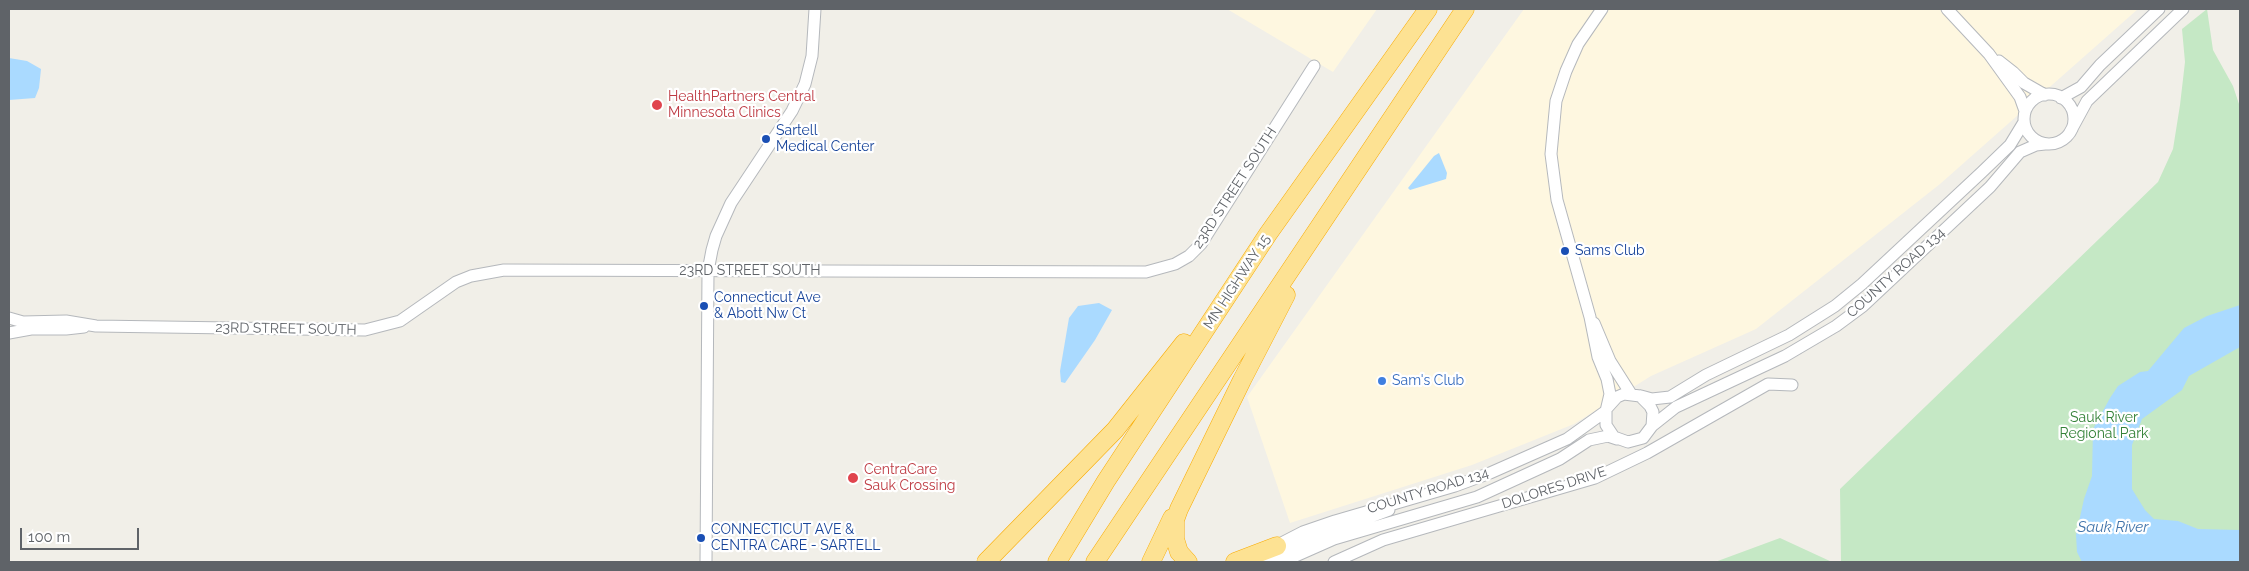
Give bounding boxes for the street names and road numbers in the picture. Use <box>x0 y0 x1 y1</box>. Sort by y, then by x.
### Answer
street label: 23RD STREET SOUTH <box>1189 124 1281 252</box>
street label: COUNTY ROAD 134 <box>1844 225 1948 321</box>
street label: MN HIGHWAY 15 <box>1200 232 1274 332</box>
street label: 23RD STREET SOUTH <box>679 263 821 279</box>
street label: 23RD STREET SOUTH <box>215 319 357 339</box>
street label: DOLORES DRIVE <box>1500 463 1608 513</box>
street label: COUNTY ROAD 134 <box>1365 465 1491 517</box>

